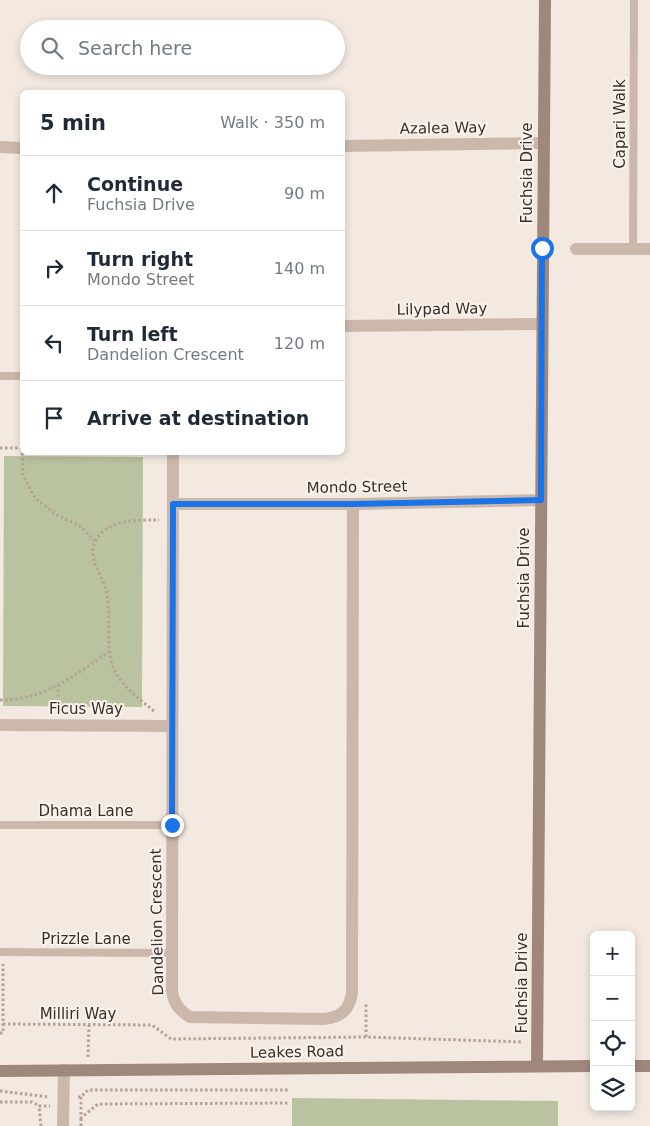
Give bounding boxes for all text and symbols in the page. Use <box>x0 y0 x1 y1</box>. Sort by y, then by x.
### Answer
search box <box>20 20 345 75</box>
icon: search <box>38 34 66 62</box>
text: Search here <box>78 37 192 59</box>
street label: Capari Walk <box>611 79 629 169</box>
text: 5 min <box>40 111 106 135</box>
text: Walk · 350 m <box>220 113 325 132</box>
street label: Azalea Way <box>400 118 487 138</box>
street label: Fuchsia Drive <box>518 122 536 224</box>
text: Continue <box>87 173 183 195</box>
icon: ahead <box>40 179 68 207</box>
text: 90 m <box>284 184 325 203</box>
text: Fuchsia Drive <box>87 195 195 214</box>
route start <box>531 237 554 260</box>
text: Turn right <box>87 248 193 270</box>
icon: right <box>40 254 68 282</box>
text: 140 m <box>274 259 325 278</box>
text: Mondo Street <box>87 270 194 289</box>
street label: Lilypad Way <box>397 299 488 319</box>
text: Turn left <box>87 323 178 345</box>
icon: left <box>40 329 68 357</box>
text: 120 m <box>274 334 325 353</box>
text: Dandelion Crescent <box>87 345 244 364</box>
icon: arrive <box>40 404 68 432</box>
text: Arrive at destination <box>87 407 309 429</box>
street label: Mondo Street <box>307 477 408 497</box>
street label: Fuchsia Drive <box>515 527 533 629</box>
street label: Ficus Way <box>49 700 123 718</box>
street label: Dhama Lane <box>38 802 134 820</box>
route end <box>161 814 184 837</box>
street label: Dandelion Crescent <box>147 848 167 996</box>
street label: Prizzle Lane <box>41 930 131 948</box>
map controls <box>590 931 635 1111</box>
button: + <box>590 931 635 976</box>
street label: Fuchsia Drive <box>513 932 531 1034</box>
button: − <box>590 976 635 1021</box>
street label: Milliri Way <box>40 1005 116 1023</box>
button: locate <box>590 1021 635 1066</box>
street label: Leakes Road <box>250 1042 344 1062</box>
button: layers <box>590 1066 635 1111</box>

